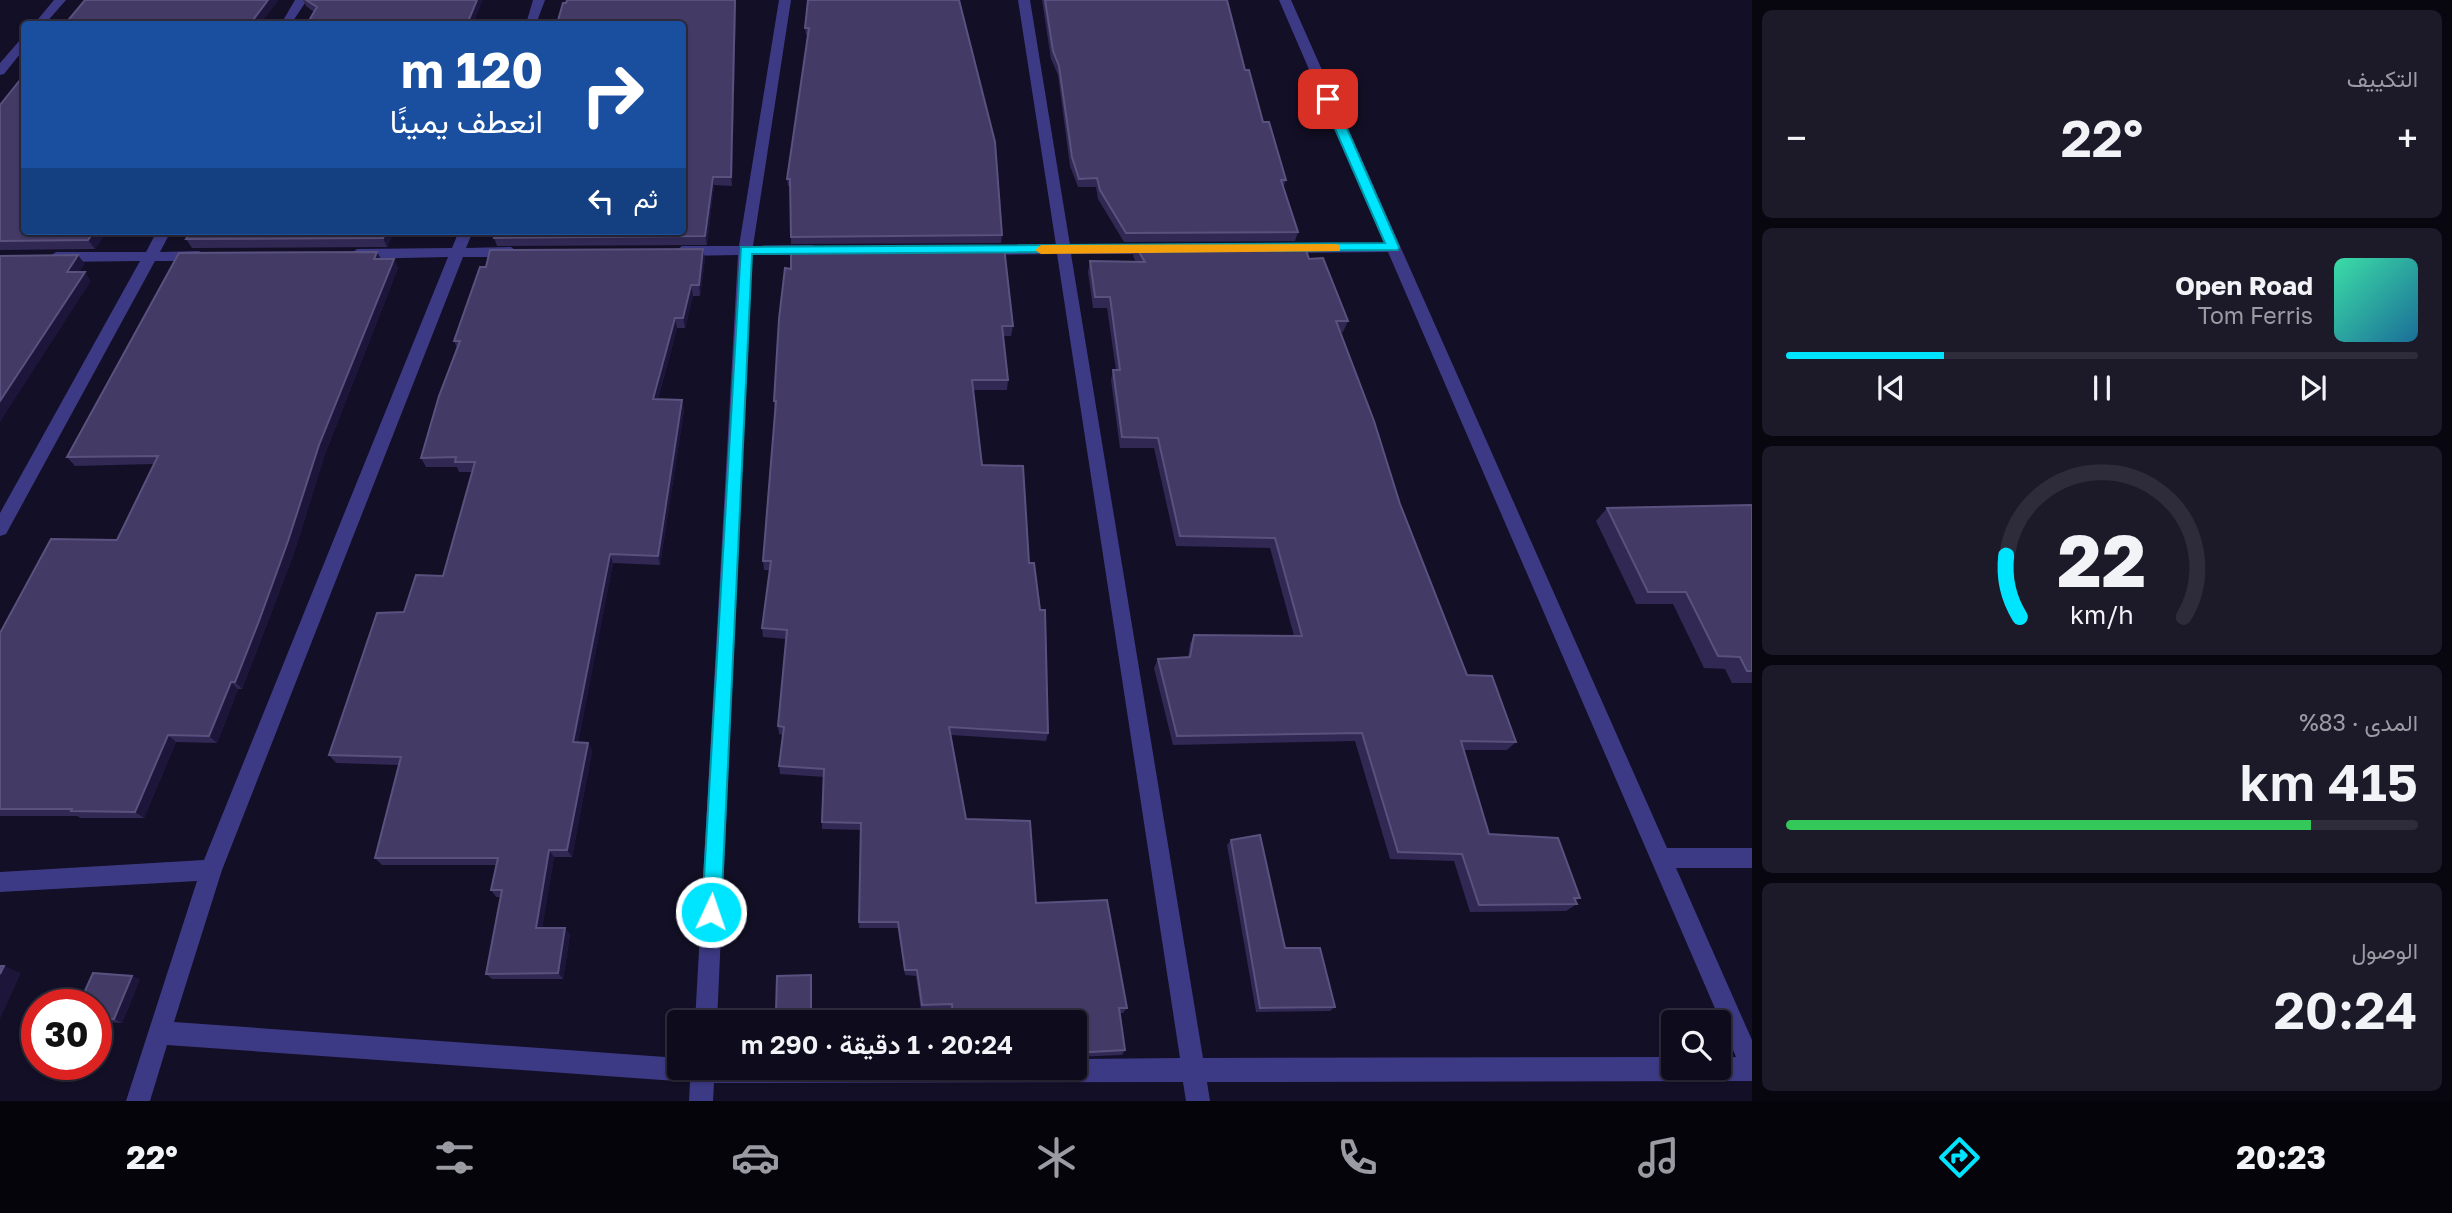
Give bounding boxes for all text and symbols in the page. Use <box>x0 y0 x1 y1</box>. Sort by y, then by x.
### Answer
text: 120 m <box>401 40 543 99</box>
icon: right <box>567 49 658 140</box>
text: التكييف <box>2347 64 2418 92</box>
pin <box>1298 69 1358 129</box>
icon: arrive <box>1309 80 1347 118</box>
text: انعطف يمينًا <box>390 102 543 140</box>
text: 22° <box>2061 106 2143 168</box>
text: − <box>1786 115 1807 160</box>
text: + <box>2397 115 2418 160</box>
icon: left <box>582 182 620 220</box>
text: ثم <box>634 183 658 214</box>
text: Open Road <box>2175 270 2313 301</box>
text: Tom Ferris <box>2198 301 2313 329</box>
icon: previous <box>1872 369 1910 407</box>
icon: pause <box>2083 369 2121 407</box>
icon: next <box>2294 369 2332 407</box>
text: 22 <box>2058 516 2146 603</box>
text: km/h <box>2070 598 2134 629</box>
text: المدى · 83% <box>2299 708 2418 736</box>
text: 415 km <box>2240 750 2418 812</box>
position arrow <box>674 875 748 949</box>
text: الوصول <box>2352 936 2418 964</box>
text: 20:24 <box>2274 978 2418 1040</box>
speed limit sign: 30 <box>21 989 112 1080</box>
map controls <box>1661 1010 1731 1080</box>
button: search <box>1661 1010 1731 1080</box>
text: 20:24 · 1 دقيقة · 290 m <box>741 1029 1013 1060</box>
icon: filters <box>430 1133 479 1182</box>
icon: car <box>731 1133 780 1182</box>
icon: climate <box>1032 1133 1081 1182</box>
icon: phone <box>1333 1133 1382 1182</box>
icon: music <box>1634 1133 1683 1182</box>
icon: directions <box>1935 1133 1984 1182</box>
text: 22° <box>126 1138 178 1176</box>
text: 20:23 <box>2236 1138 2326 1176</box>

